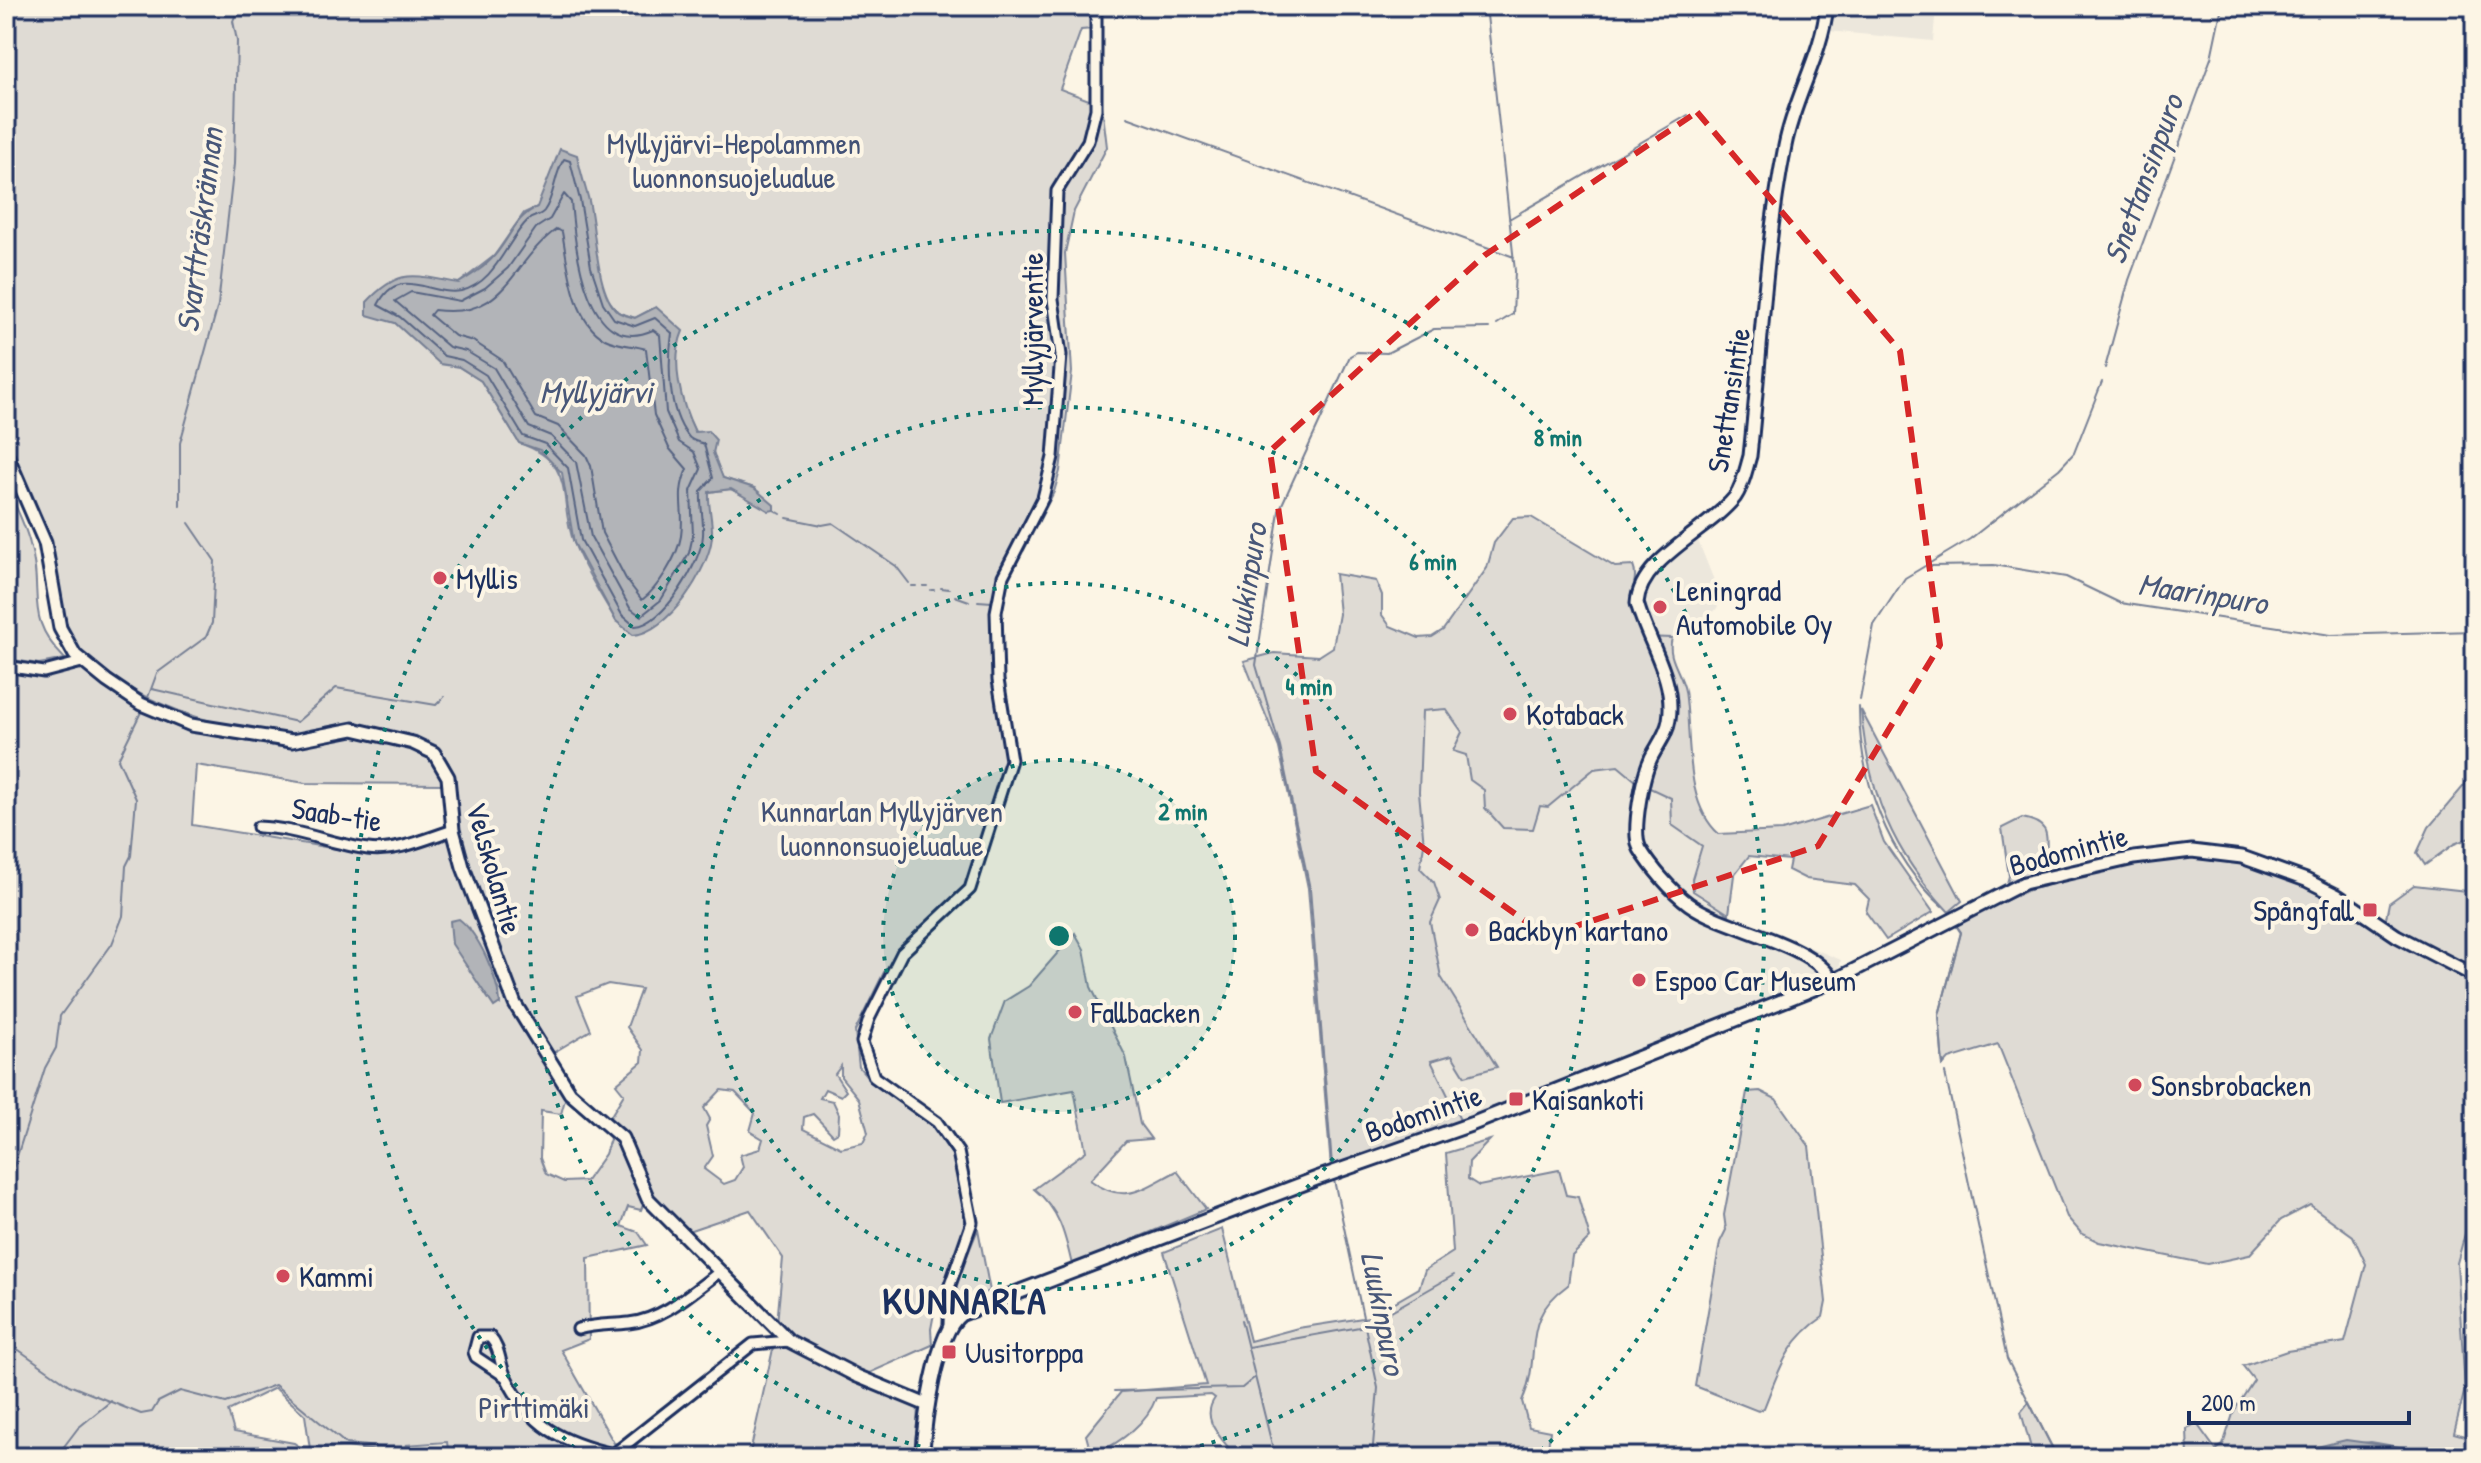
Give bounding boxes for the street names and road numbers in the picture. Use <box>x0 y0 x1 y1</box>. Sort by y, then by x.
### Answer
street label: Myllyjärventie <box>1012 252 1052 406</box>
street label: Snettansintie <box>1697 325 1759 475</box>
street label: Saab-tie <box>289 787 385 841</box>
street label: Velskolantie <box>457 798 533 939</box>
street label: Bodomintie <box>2005 815 2132 885</box>
street label: Bodomintie <box>1359 1074 1487 1152</box>

